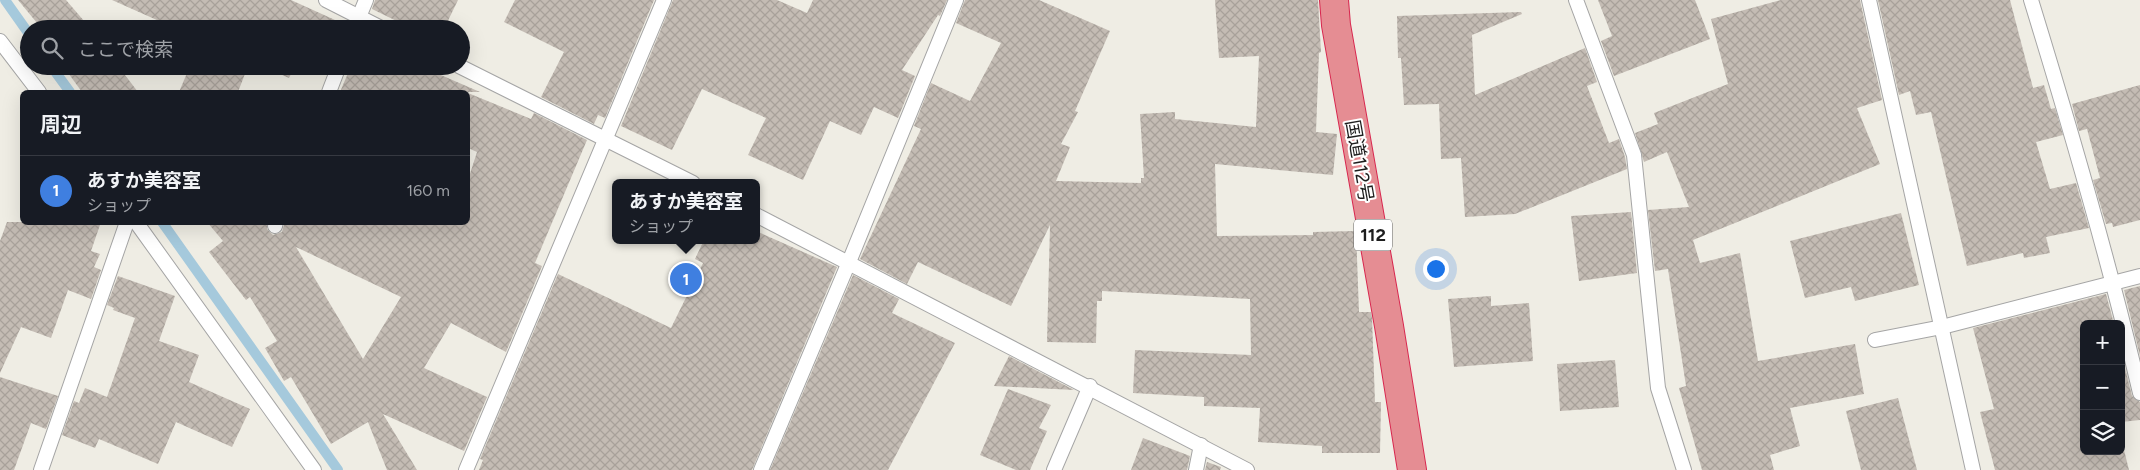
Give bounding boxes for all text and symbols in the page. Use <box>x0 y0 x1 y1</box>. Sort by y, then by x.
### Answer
search box <box>20 20 470 75</box>
icon: search <box>38 34 66 62</box>
text: ここで検索 <box>78 38 173 61</box>
text: 周辺 <box>40 112 82 137</box>
street label: 国道112号 <box>1341 118 1378 204</box>
text: あすか美容室 <box>87 169 201 192</box>
popup <box>612 179 760 244</box>
text: 1 <box>53 181 59 200</box>
text: 160 m <box>407 181 450 200</box>
text: あすか美容室 <box>629 190 743 213</box>
text: ショップ <box>87 196 151 215</box>
text: ショップ <box>629 217 693 236</box>
road number: 112 <box>1354 220 1392 250</box>
your location <box>1423 256 1449 282</box>
pin: 1 <box>670 260 702 298</box>
map controls <box>2080 320 2125 455</box>
button: + <box>2080 320 2125 365</box>
button: − <box>2080 365 2125 410</box>
button: layers <box>2080 410 2125 455</box>

